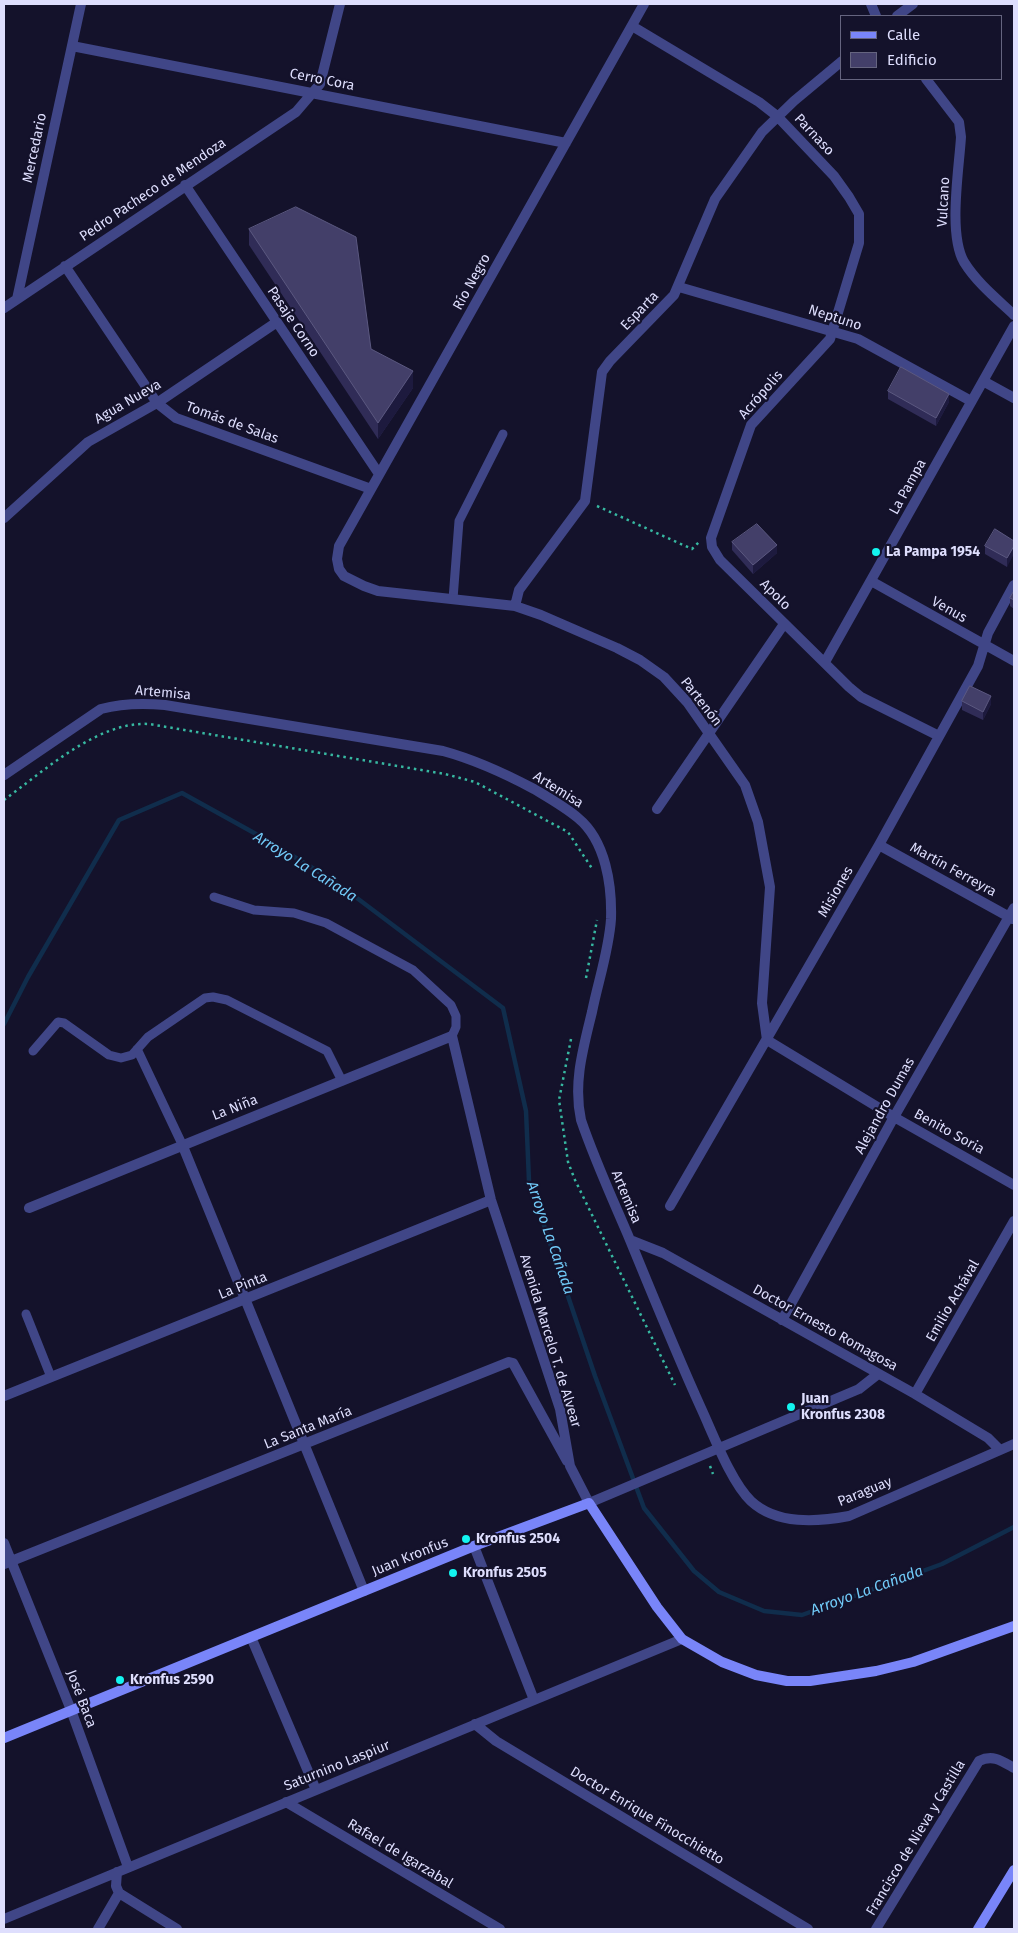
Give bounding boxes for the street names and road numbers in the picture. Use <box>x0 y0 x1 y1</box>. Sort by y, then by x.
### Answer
street label: Cerro Cora <box>288 65 356 95</box>
street label: Mercedario <box>19 111 51 185</box>
street label: Parnaso <box>791 111 837 159</box>
street label: Pedro Pacheco de Mendoza <box>77 135 229 245</box>
street label: Vulcano <box>934 176 954 228</box>
street label: Río Negro <box>450 251 494 313</box>
street label: Pasaje Corno <box>263 284 323 360</box>
street label: Esparta <box>617 288 663 334</box>
street label: Neptuno <box>806 301 864 335</box>
street label: Acrópolis <box>735 367 787 423</box>
street label: Agua Nueva <box>92 376 164 428</box>
street label: Tomás de Salas <box>183 398 281 448</box>
street label: La Pampa <box>886 456 930 518</box>
street label: Apolo <box>756 576 794 614</box>
street label: Venus <box>928 593 970 627</box>
street label: Partenón <box>677 674 725 730</box>
street label: Artemisa <box>134 682 192 704</box>
street label: Artemisa <box>530 768 586 812</box>
street label: Martín Ferreyra <box>907 839 999 901</box>
street label: Misiones <box>815 864 857 920</box>
street label: Alejandro Dumas <box>852 1055 918 1157</box>
street label: La Niña <box>210 1092 260 1124</box>
street label: Benito Soria <box>911 1106 987 1158</box>
street label: Artemisa <box>607 1168 645 1226</box>
street label: Avenida Marcelo T. de Alvear <box>516 1252 584 1430</box>
street label: Emilio Achával <box>923 1257 983 1345</box>
street label: La Pinta <box>216 1269 270 1303</box>
street label: Doctor Ernesto Romagosa <box>750 1281 900 1375</box>
street label: La Santa María <box>262 1403 354 1453</box>
street label: Paraguay <box>835 1474 895 1510</box>
street label: Juan Kronfus <box>369 1534 451 1580</box>
street label: José Baca <box>62 1668 100 1730</box>
street label: Saturnino Laspiur <box>282 1737 392 1795</box>
street label: Francisco de Nieva y Castilla <box>863 1757 969 1919</box>
street label: Doctor Enrique Finocchietto <box>567 1763 727 1869</box>
street label: Rafael de Igarzabal <box>344 1816 456 1892</box>

